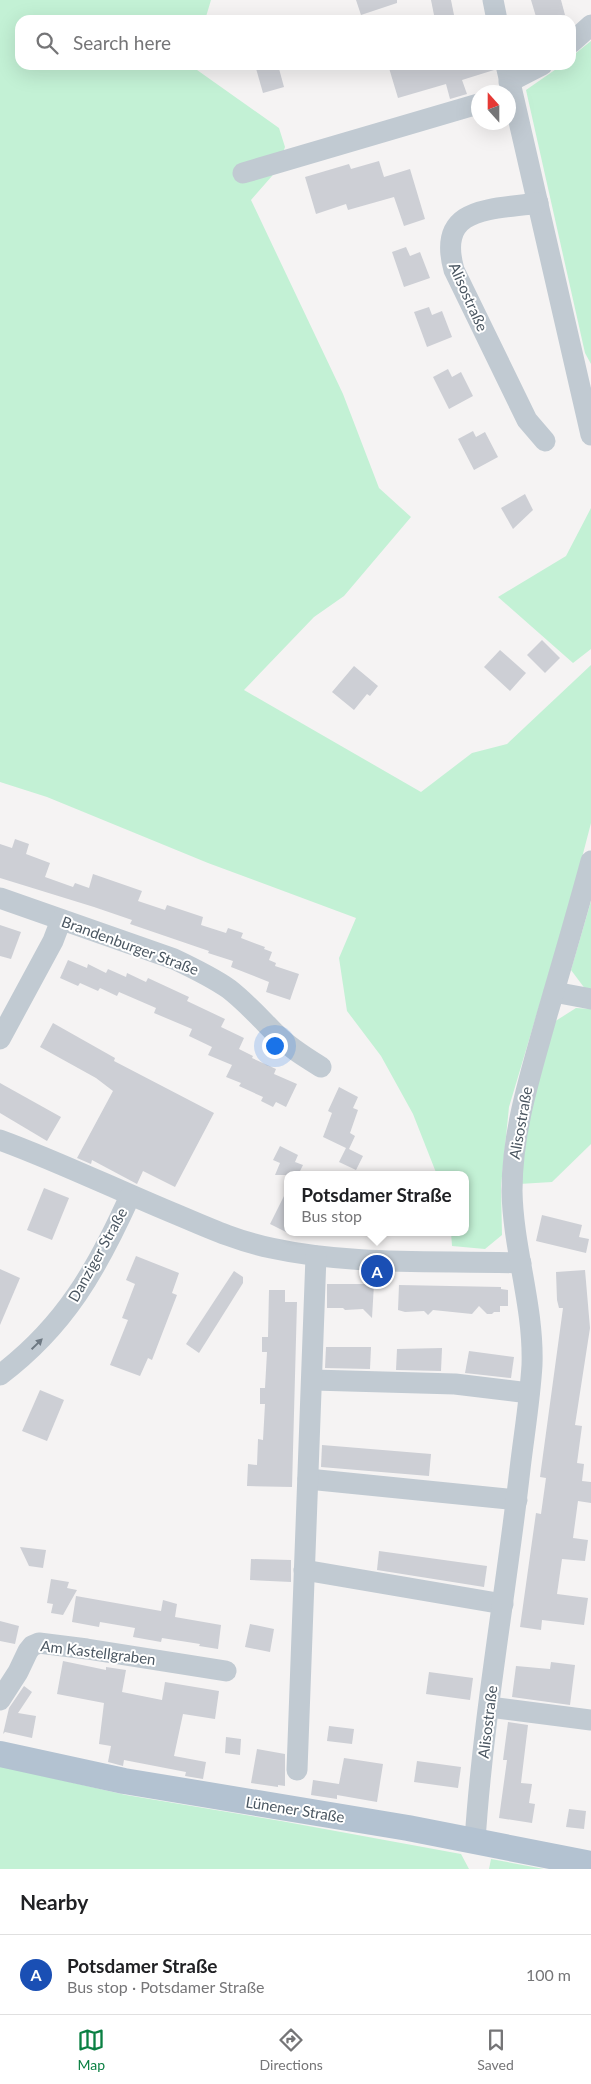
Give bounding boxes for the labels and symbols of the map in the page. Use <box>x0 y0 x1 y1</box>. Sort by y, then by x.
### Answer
north arrow <box>471 85 516 130</box>
street label: Alisostraße <box>446 259 492 334</box>
street label: Brandenburger Straße <box>59 912 201 978</box>
your location <box>262 1033 288 1059</box>
street label: Alisostraße <box>505 1085 535 1161</box>
street label: Danziger Straße <box>64 1204 130 1305</box>
pin: A <box>361 1252 393 1290</box>
one-way arrow <box>31 1338 43 1350</box>
street label: Am Kastellgraben <box>40 1636 157 1668</box>
street label: Alisostraße <box>474 1684 500 1759</box>
street label: Lünener Straße <box>244 1792 346 1826</box>

